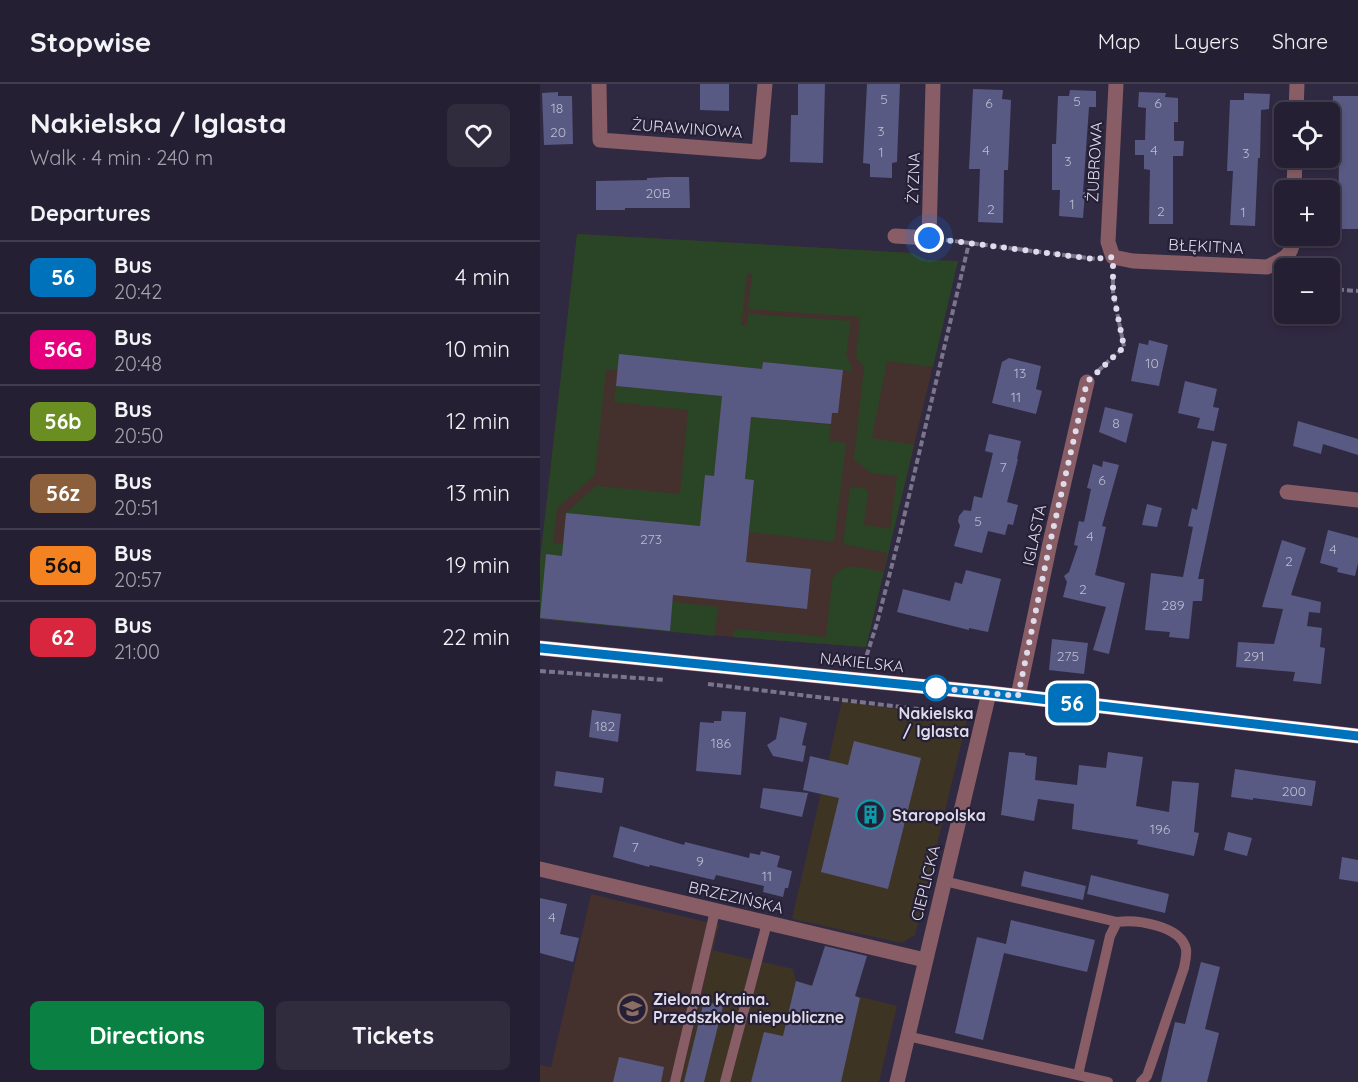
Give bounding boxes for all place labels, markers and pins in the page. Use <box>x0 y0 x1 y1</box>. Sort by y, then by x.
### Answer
marker: Nakielska / Iglasta <box>923 675 949 701</box>
place label: Nakielska / Iglasta <box>898 703 974 741</box>
building icon: Staropolska <box>855 799 887 831</box>
place label: Staropolska <box>892 805 986 825</box>
place label: Zielona Kraina. Przedszkole niepubliczne <box>653 989 844 1027</box>
school or university icon: Zielona Kraina. Przedszkole niepubliczne <box>616 992 648 1024</box>

